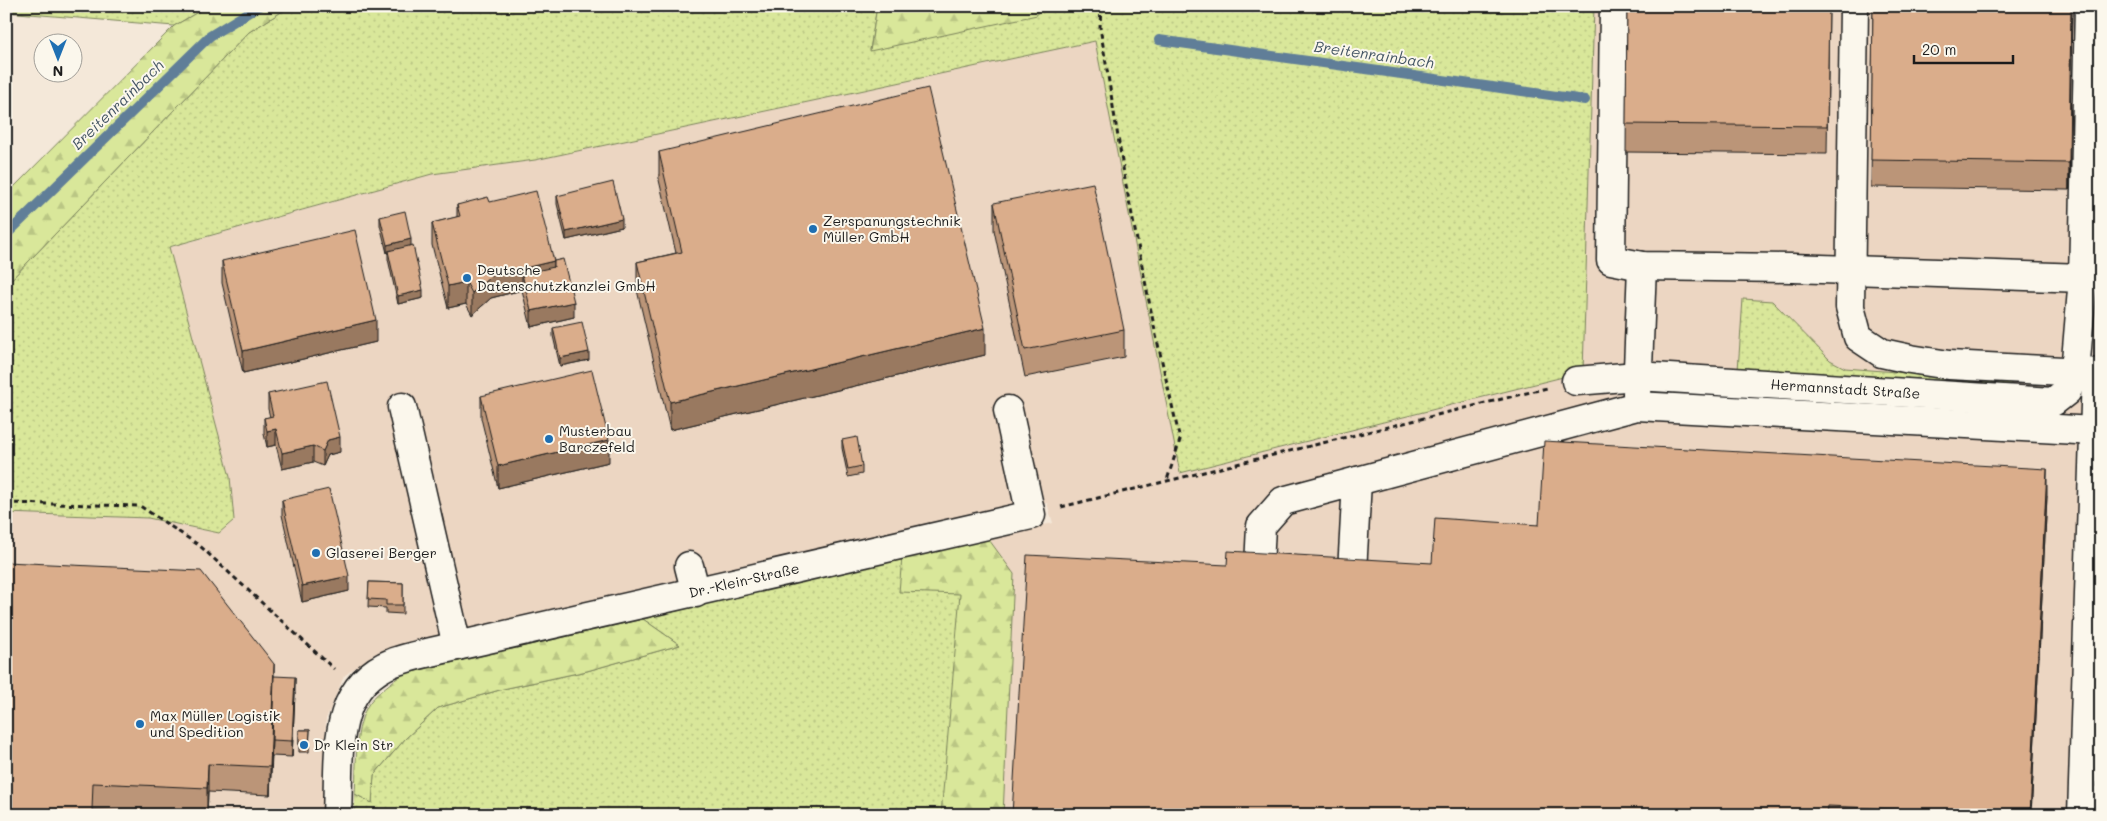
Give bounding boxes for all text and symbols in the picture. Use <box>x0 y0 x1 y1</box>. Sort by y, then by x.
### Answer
north arrow <box>32 32 82 82</box>
scale bar <box>1914 32 2013 64</box>
water label: Breitenrainbach <box>1313 36 1435 72</box>
text: 20 m <box>1922 39 1956 59</box>
water label: Breitenrainbach <box>67 55 168 153</box>
text: N <box>53 62 63 81</box>
place label: Zerspanungstechnik Müller GmbH <box>823 211 961 246</box>
marker: Zerspanungstechnik Müller GmbH <box>807 223 819 235</box>
place label: Deutsche Datenschutzkanzlei GmbH <box>477 260 656 295</box>
marker: Deutsche Datenschutzkanzlei GmbH <box>461 272 473 284</box>
street label: Hermannstadt Straße <box>1770 374 1921 403</box>
place label: Musterbau Barczefeld <box>559 421 635 456</box>
marker: Musterbau Barczefeld <box>543 433 555 445</box>
place label: Glaserei Berger <box>326 543 437 562</box>
marker: Glaserei Berger <box>310 547 322 559</box>
street label: Dr.-Klein-Straße <box>687 558 801 602</box>
place label: Max Müller Logistik und Spedition <box>150 706 280 741</box>
marker: Max Müller Logistik und Spedition <box>134 718 146 730</box>
place label: Dr Klein Str <box>314 735 393 754</box>
marker: Dr Klein Str <box>298 739 310 751</box>

